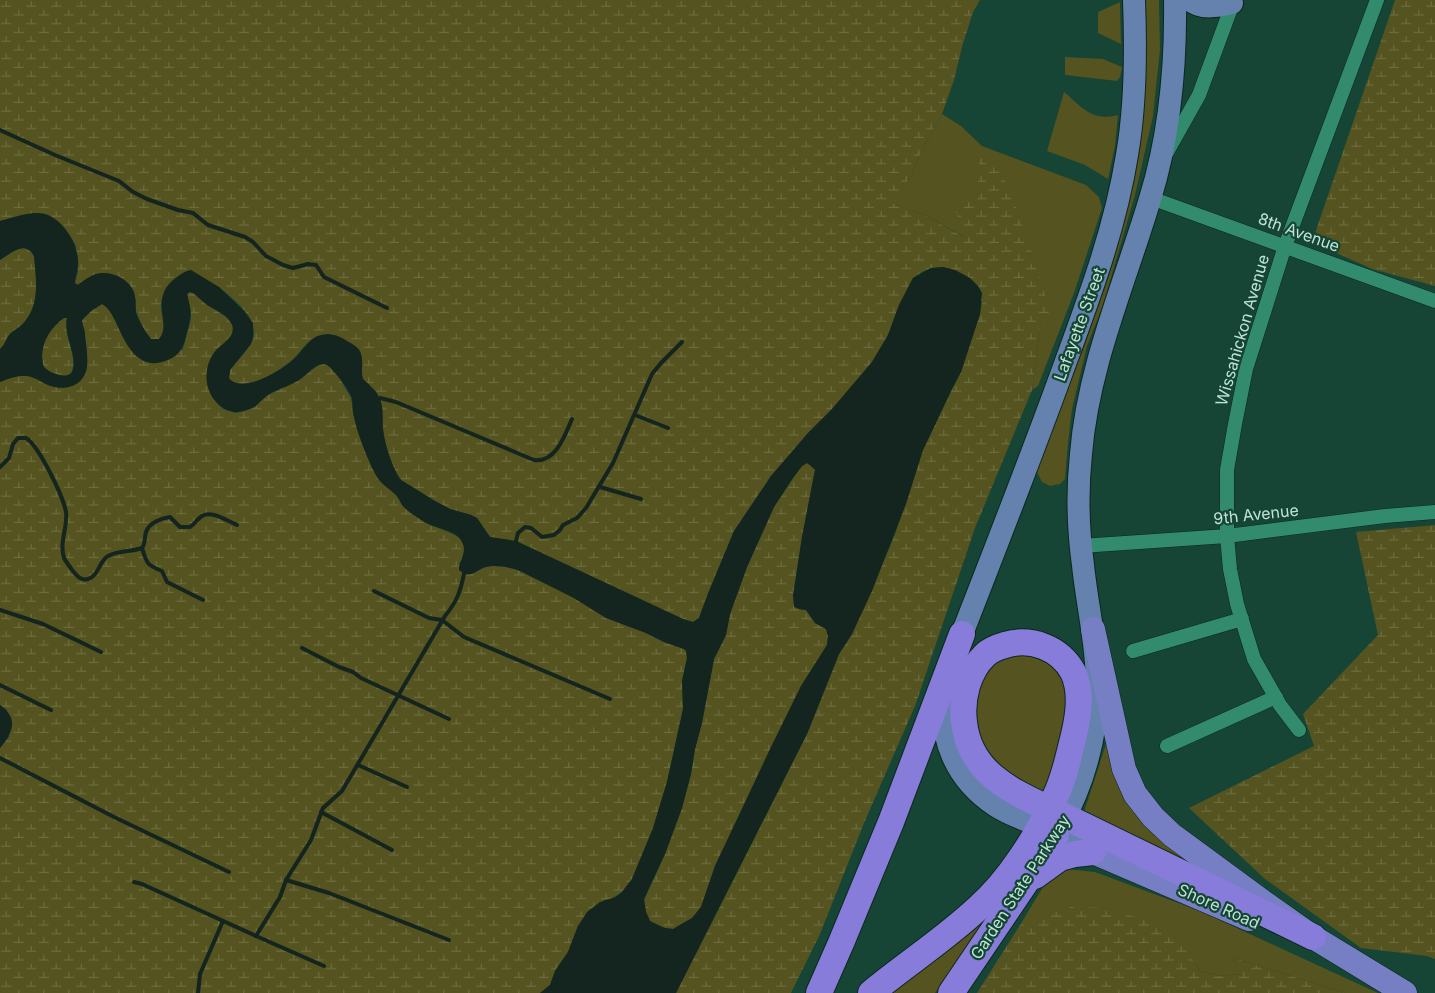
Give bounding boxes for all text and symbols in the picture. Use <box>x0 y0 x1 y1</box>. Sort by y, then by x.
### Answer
street label: 8th Avenue <box>1256 208 1342 256</box>
street label: Wissahickon Avenue <box>1211 252 1273 408</box>
street label: Lafayette Street <box>1049 264 1109 384</box>
street label: 9th Avenue <box>1212 500 1300 528</box>
street label: Garden State Parkway <box>966 811 1074 963</box>
street label: Shore Road <box>1175 879 1263 933</box>

